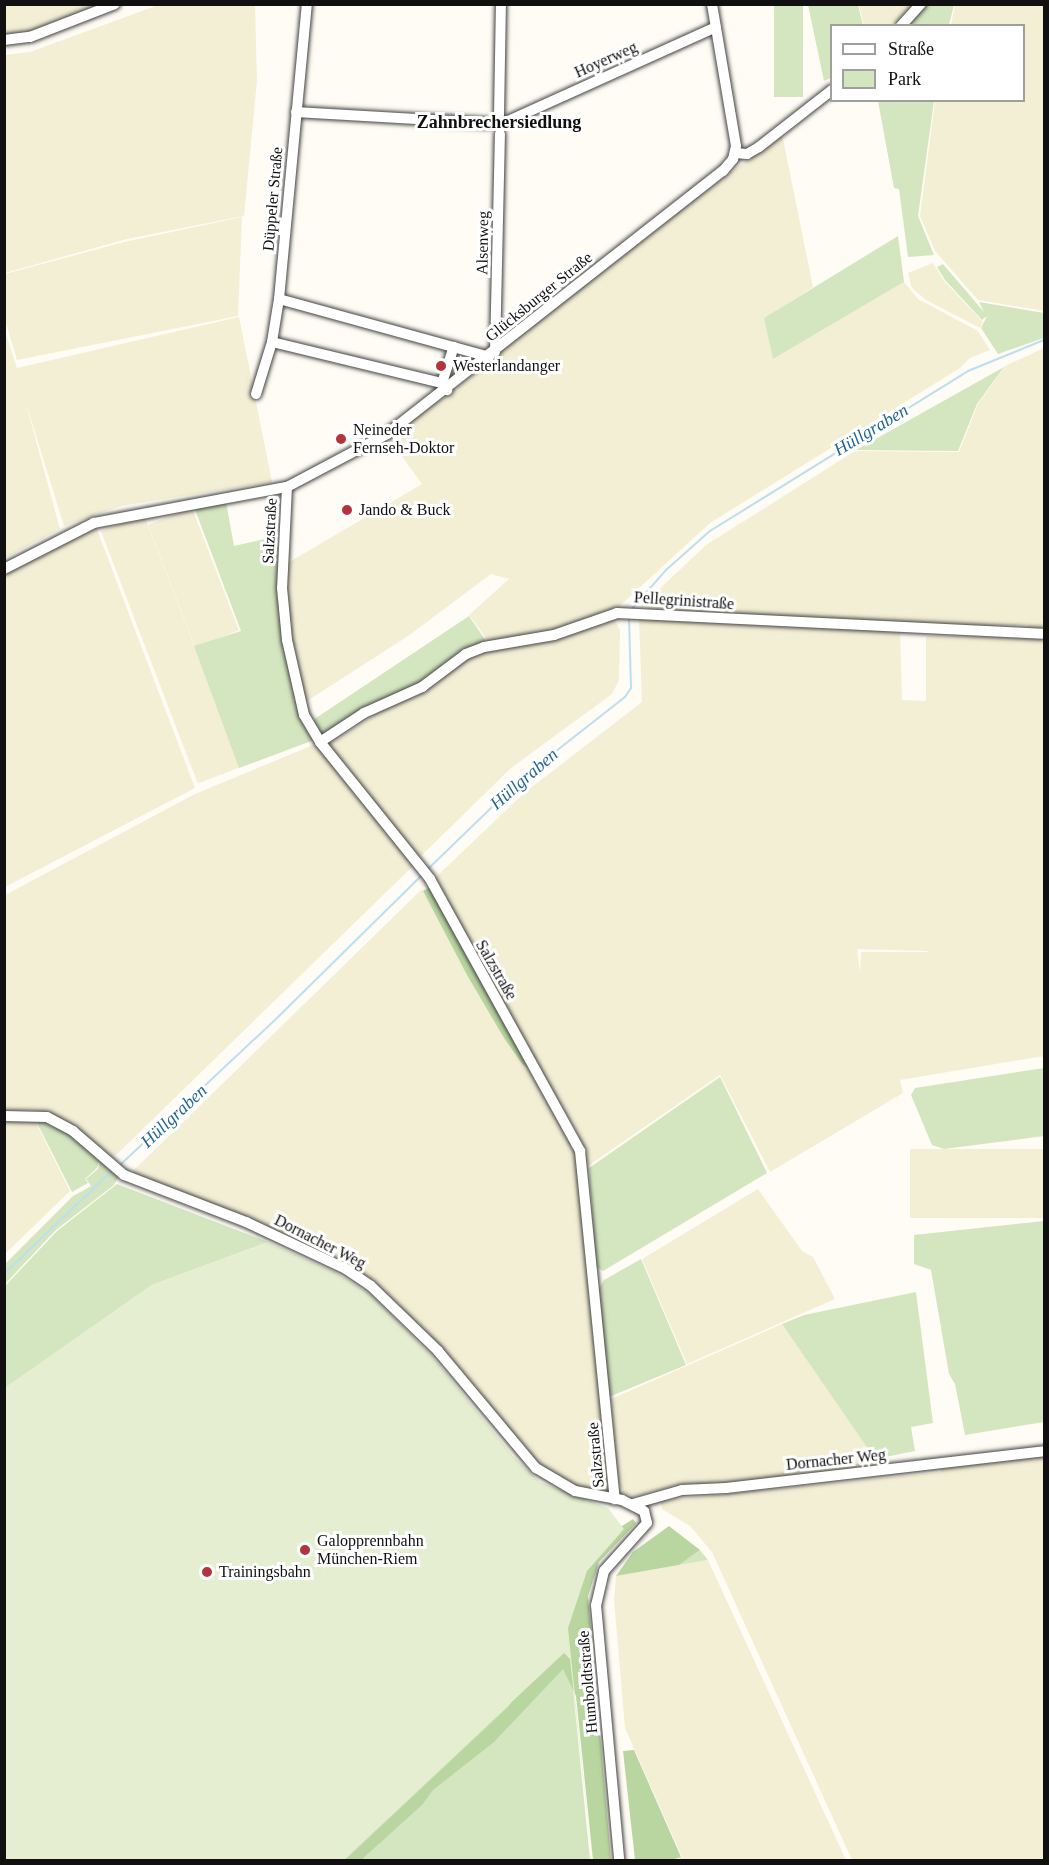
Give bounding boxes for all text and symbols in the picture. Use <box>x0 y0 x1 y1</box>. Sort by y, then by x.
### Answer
legend <box>830 24 1025 102</box>
street label: Hoyerweg <box>572 38 640 82</box>
text: Straße <box>888 39 934 59</box>
text: Park <box>888 69 921 89</box>
district label: Zahnbrechersiedlung <box>417 111 581 133</box>
street label: Düppeler Straße <box>259 146 287 252</box>
street label: Alsenweg <box>473 211 493 275</box>
street label: Glücksburger Straße <box>482 248 596 346</box>
place label: Westerlandanger <box>453 356 560 376</box>
marker: Westerlandanger <box>434 359 448 373</box>
water label: Hüllgraben <box>830 399 912 461</box>
place label: Neineder Fernseh-Doktor <box>353 420 454 458</box>
marker: Neineder Fernseh-Doktor <box>334 432 348 446</box>
street label: Salzstraße <box>259 498 281 564</box>
place label: Jando & Buck <box>359 500 451 520</box>
marker: Jando & Buck <box>340 503 354 517</box>
street label: Pellegrinistraße <box>633 588 735 614</box>
water label: Hüllgraben <box>486 744 562 814</box>
street label: Salzstraße <box>471 937 521 1003</box>
water label: Hüllgraben <box>136 1080 212 1152</box>
street label: Dornacher Weg <box>271 1211 369 1273</box>
street label: Salzstraße <box>584 1421 608 1489</box>
street label: Dornacher Weg <box>785 1445 887 1475</box>
place label: Galopprennbahn München-Riem <box>317 1531 424 1569</box>
marker: Galopprennbahn München-Riem <box>298 1543 312 1557</box>
place label: Trainingsbahn <box>219 1562 311 1582</box>
marker: Trainingsbahn <box>200 1565 214 1579</box>
street label: Humboldtstraße <box>574 1630 602 1734</box>

